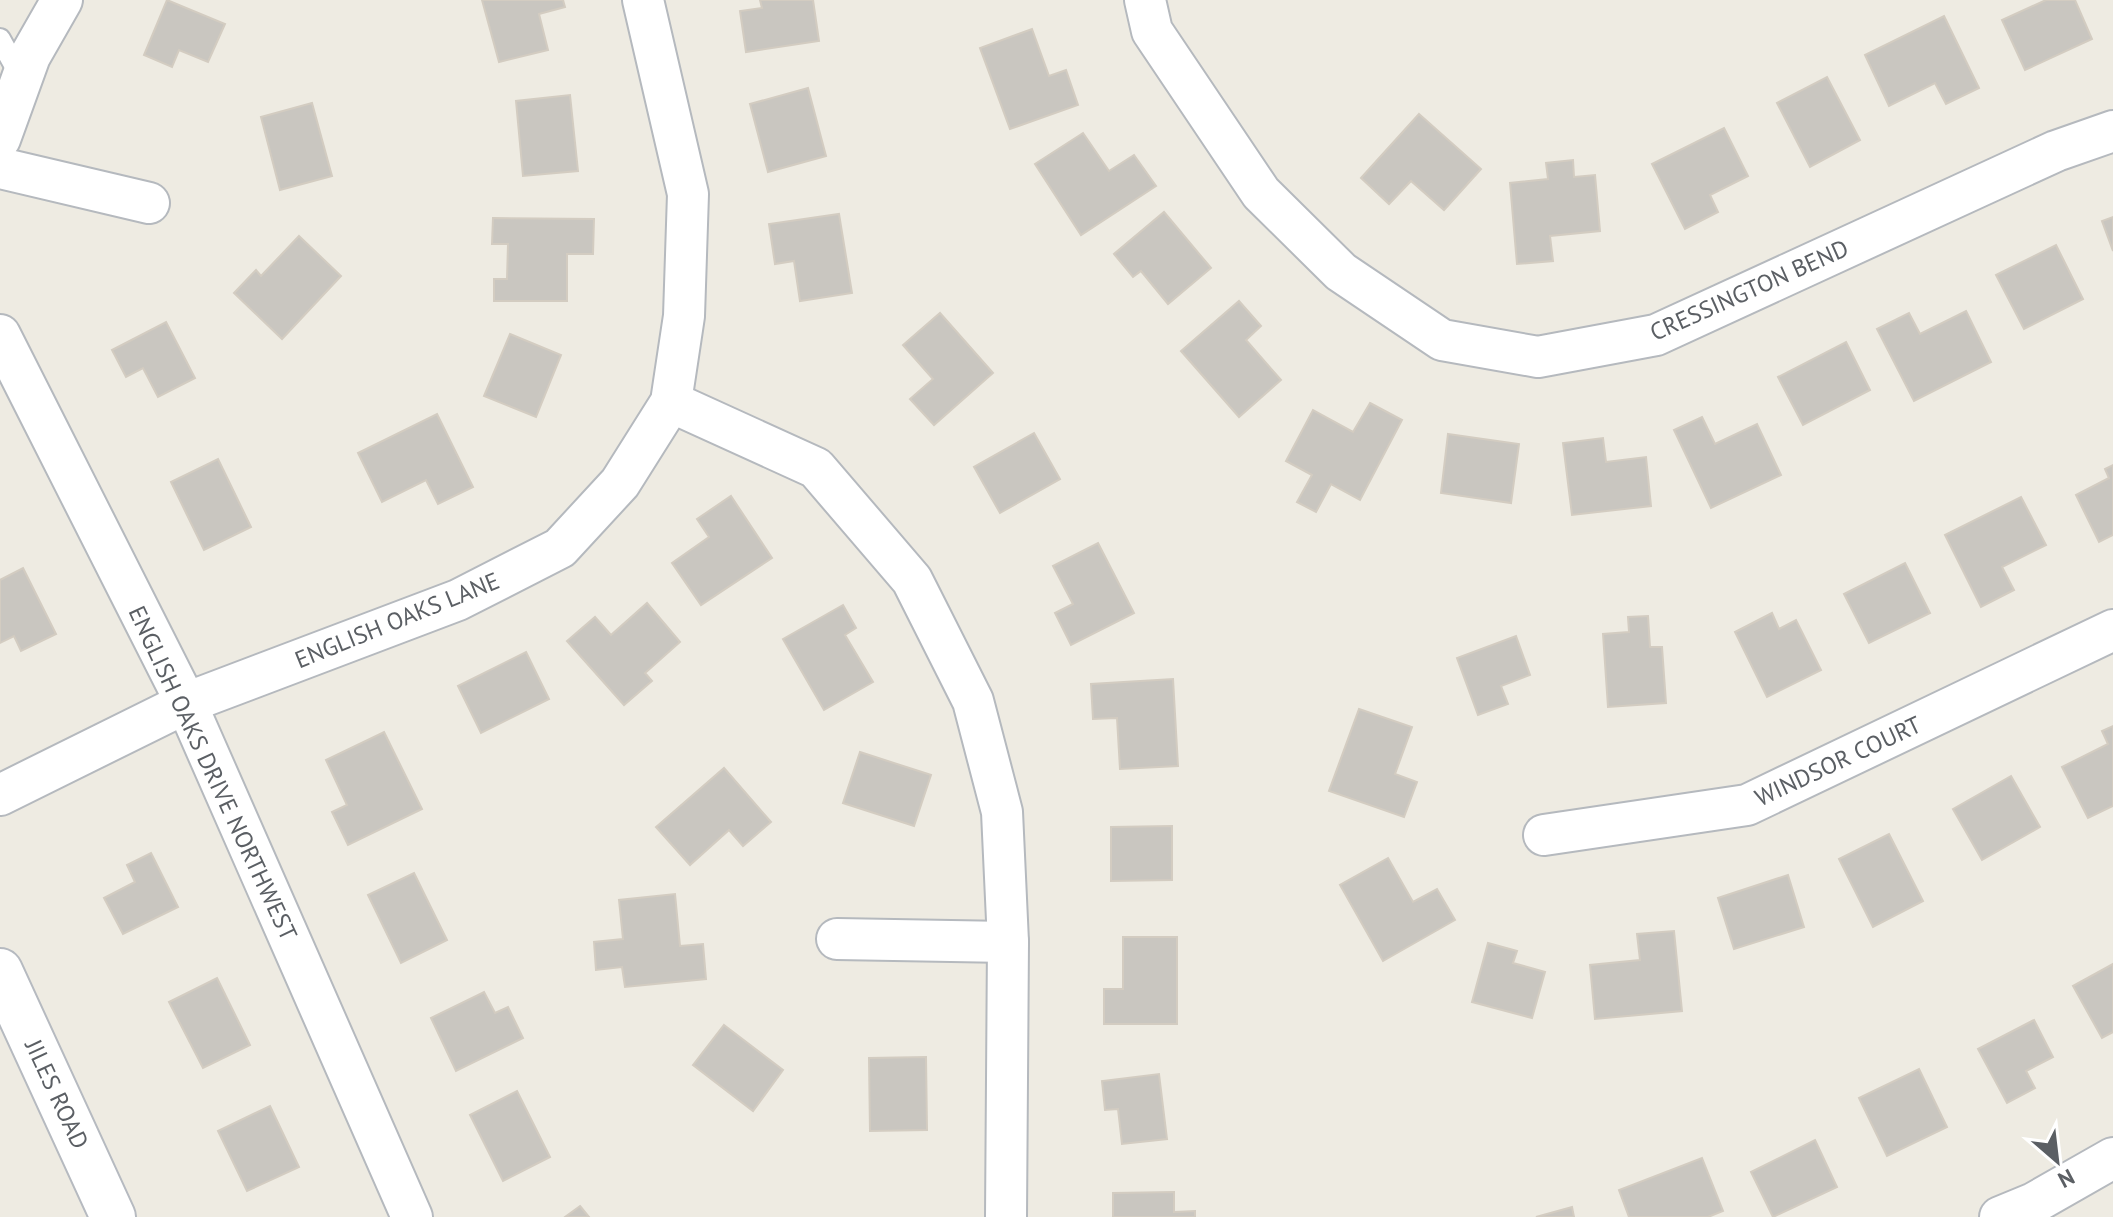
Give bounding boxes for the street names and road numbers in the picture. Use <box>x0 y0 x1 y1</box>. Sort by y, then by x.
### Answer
street label: CRESSINGTON BEND <box>1645 232 1853 348</box>
street label: ENGLISH OAKS LANE <box>290 565 504 675</box>
street label: ENGLISH OAKS DRIVE NORTHWEST <box>122 601 304 945</box>
street label: WINDSOR COURT <box>1750 709 1926 813</box>
street label: JILES ROAD <box>18 1033 96 1154</box>

